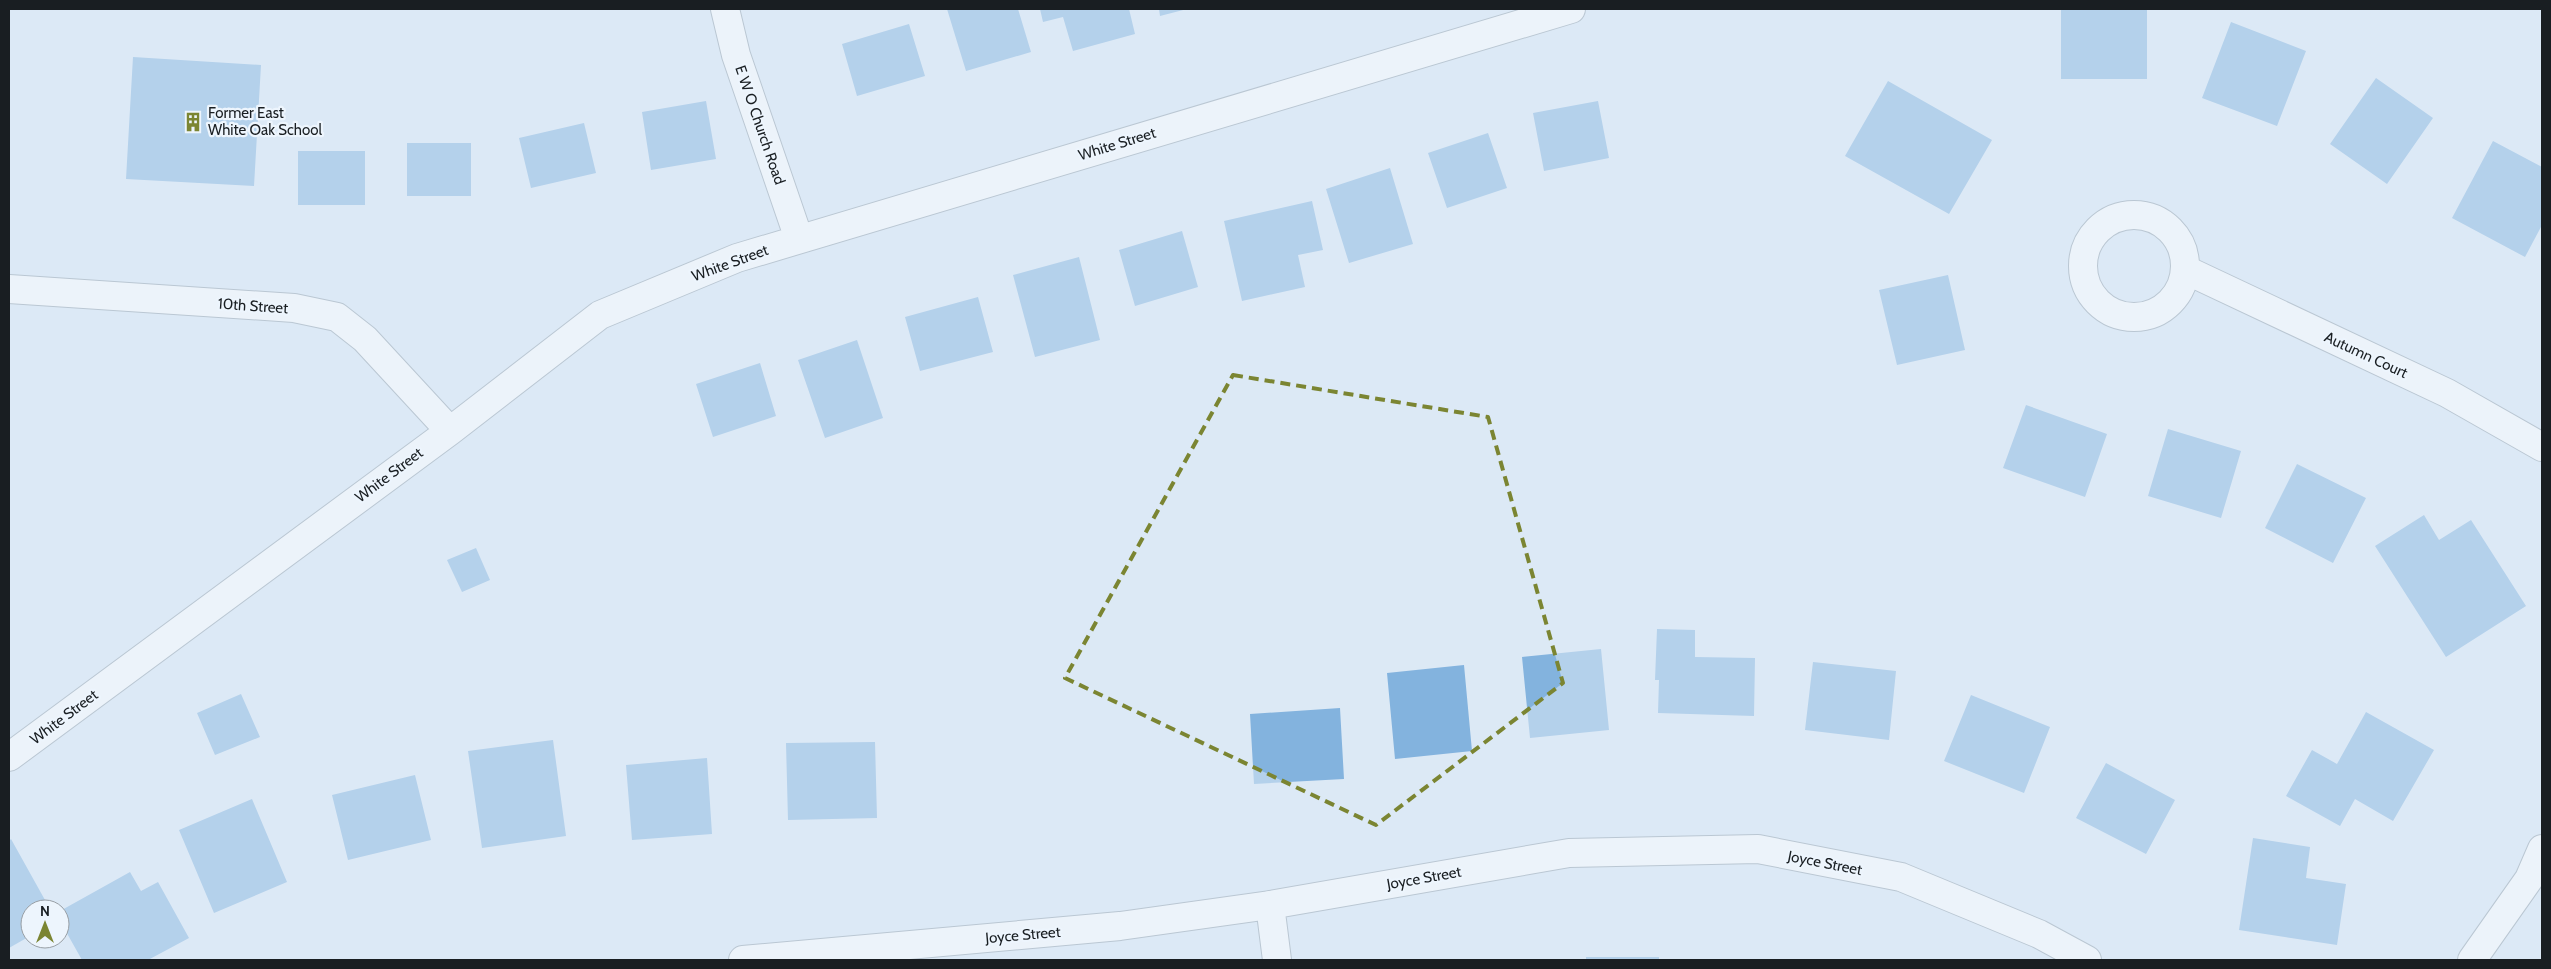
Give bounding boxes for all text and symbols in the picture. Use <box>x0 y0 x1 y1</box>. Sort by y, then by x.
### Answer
street label: E W O Church Road <box>731 63 789 187</box>
place label: Former East White Oak School <box>208 104 322 139</box>
building icon: Former East White Oak School <box>182 111 204 133</box>
street label: White Street <box>1076 124 1158 164</box>
street label: White Street <box>689 241 771 285</box>
street label: 10th Street <box>217 295 289 317</box>
street label: Autumn Court <box>2322 328 2410 382</box>
street label: White Street <box>352 444 426 506</box>
street label: White Street <box>27 686 101 748</box>
street label: Joyce Street <box>1785 847 1864 879</box>
street label: Joyce Street <box>1384 863 1463 894</box>
north arrow <box>20 899 70 949</box>
text: N <box>40 902 50 920</box>
street label: Joyce Street <box>984 923 1061 947</box>

